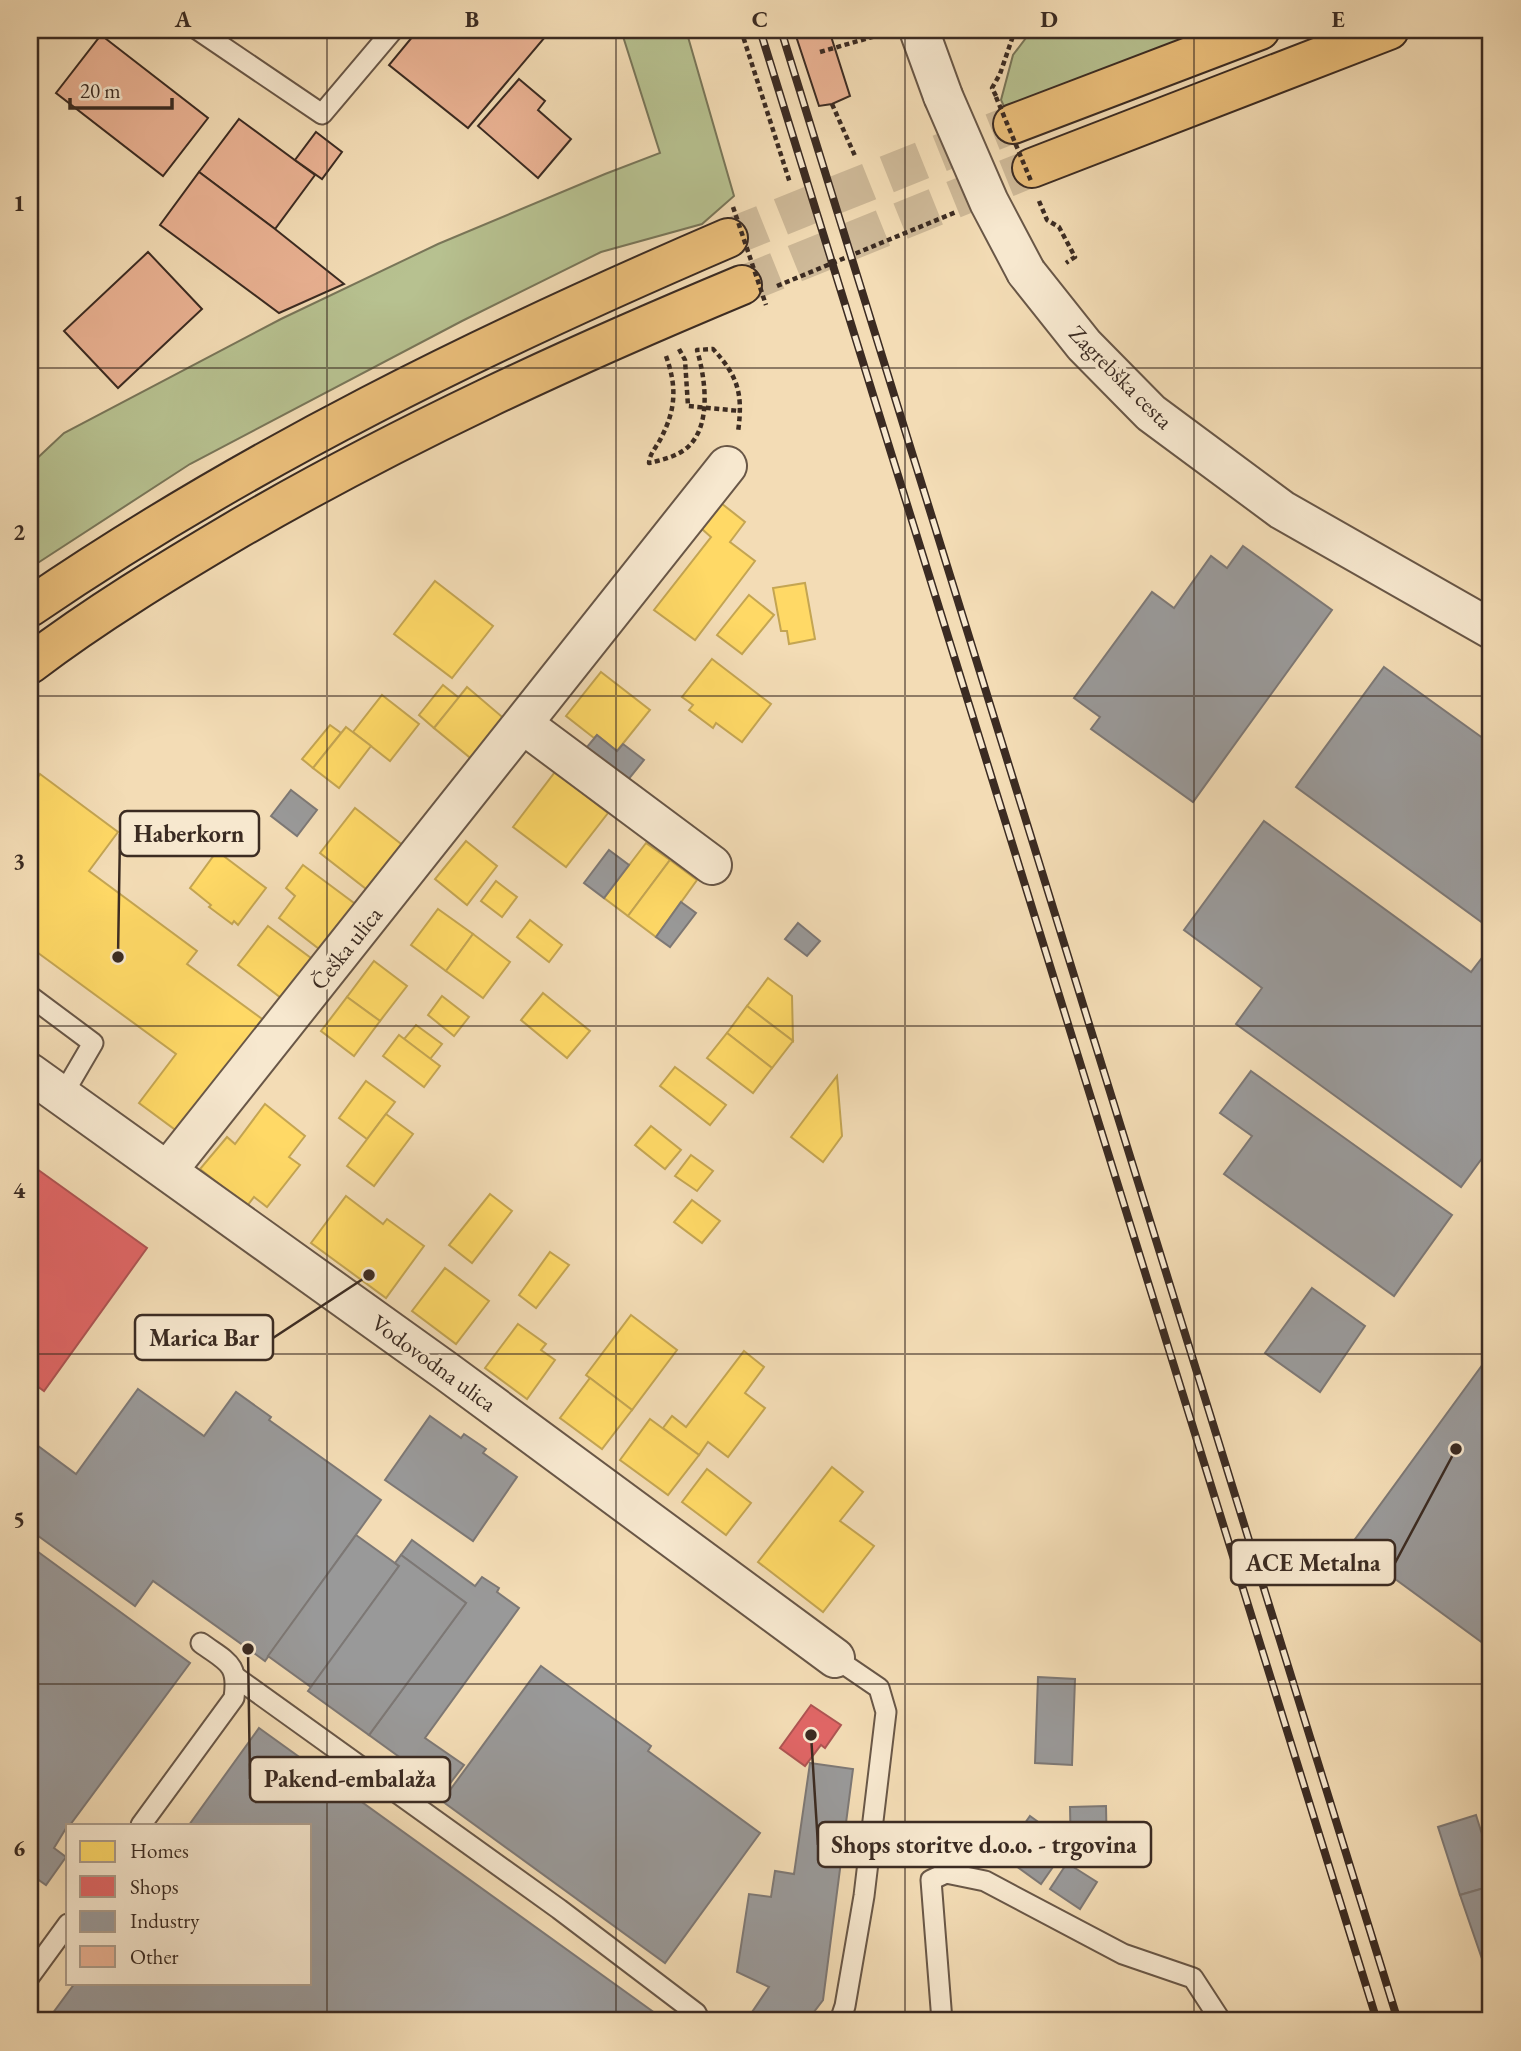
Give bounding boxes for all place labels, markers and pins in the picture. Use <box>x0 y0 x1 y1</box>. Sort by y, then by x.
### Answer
callout: Haberkorn <box>120 811 259 856</box>
callout: Marica Bar <box>135 1315 273 1360</box>
callout: ACE Metalna <box>1231 1540 1395 1585</box>
callout: Pakend-embalaža <box>250 1757 450 1802</box>
callout: Shops storitve d.o.o. - trgovina <box>818 1822 1151 1867</box>

